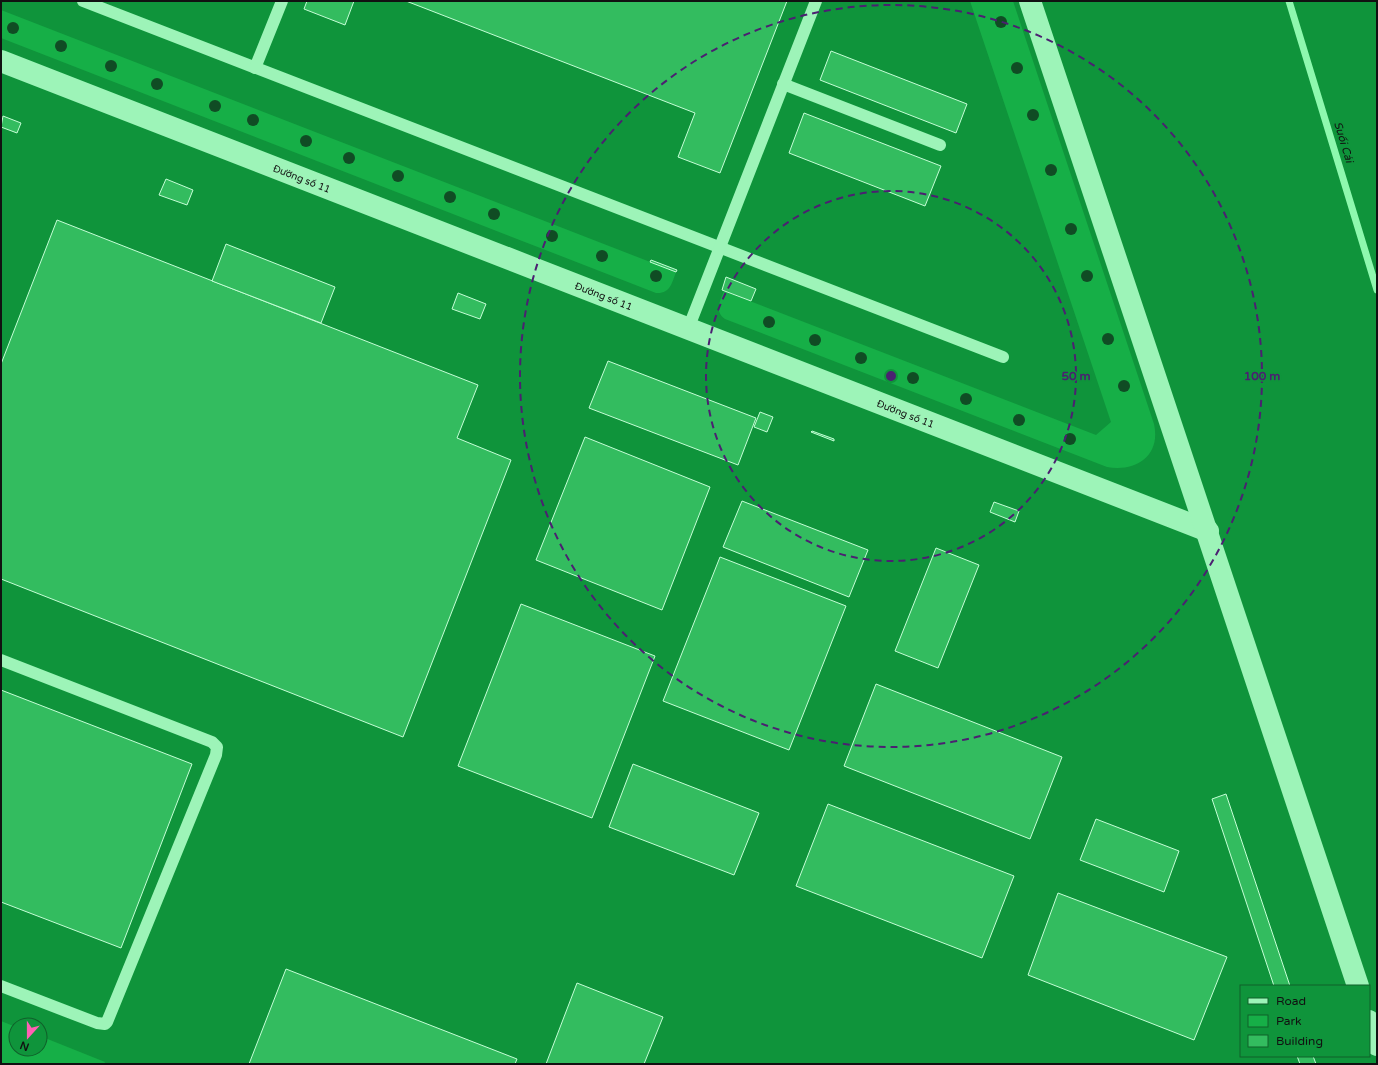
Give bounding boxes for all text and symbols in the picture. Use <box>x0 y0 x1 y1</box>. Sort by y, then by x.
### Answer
water label: Suối Cái <box>1331 120 1356 165</box>
street label: Đường số 11 <box>271 162 332 196</box>
street label: Đường số 11 <box>573 280 634 313</box>
centre of rings <box>884 369 898 383</box>
text: 50 m <box>1061 369 1091 383</box>
text: 100 m <box>1244 369 1280 383</box>
street label: Đường số 11 <box>875 398 936 431</box>
legend <box>1240 985 1370 1057</box>
text: Road <box>1276 994 1306 1008</box>
text: Park <box>1276 1014 1302 1028</box>
north arrow <box>8 1017 48 1057</box>
text: Building <box>1276 1034 1323 1048</box>
text: N <box>18 1038 31 1054</box>

